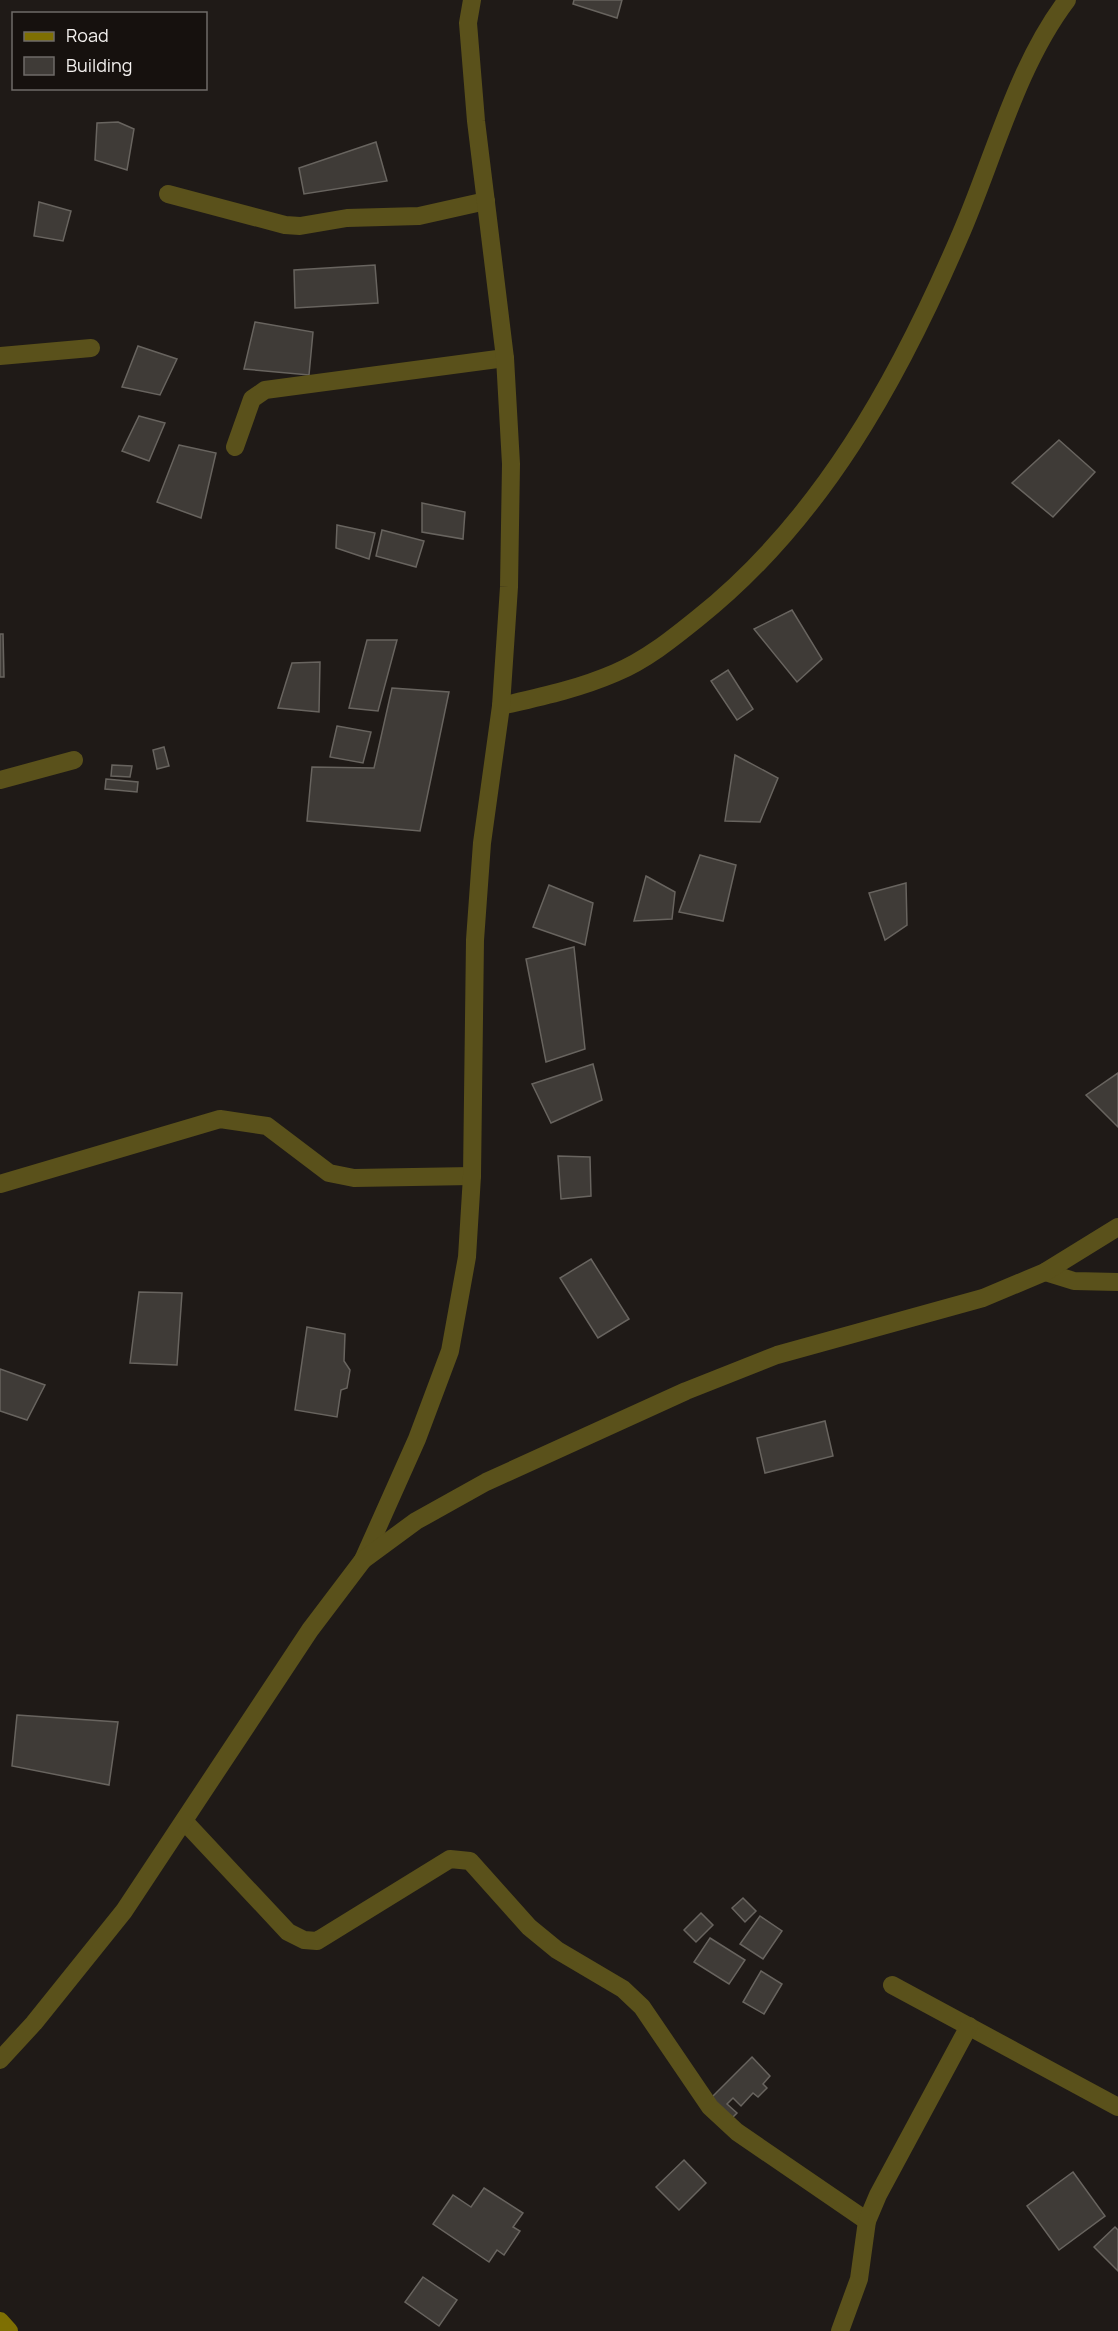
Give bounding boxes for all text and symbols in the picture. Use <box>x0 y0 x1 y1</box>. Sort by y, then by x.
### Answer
legend <box>12 12 207 90</box>
text: Road <box>66 23 109 47</box>
text: Building <box>66 53 132 77</box>

